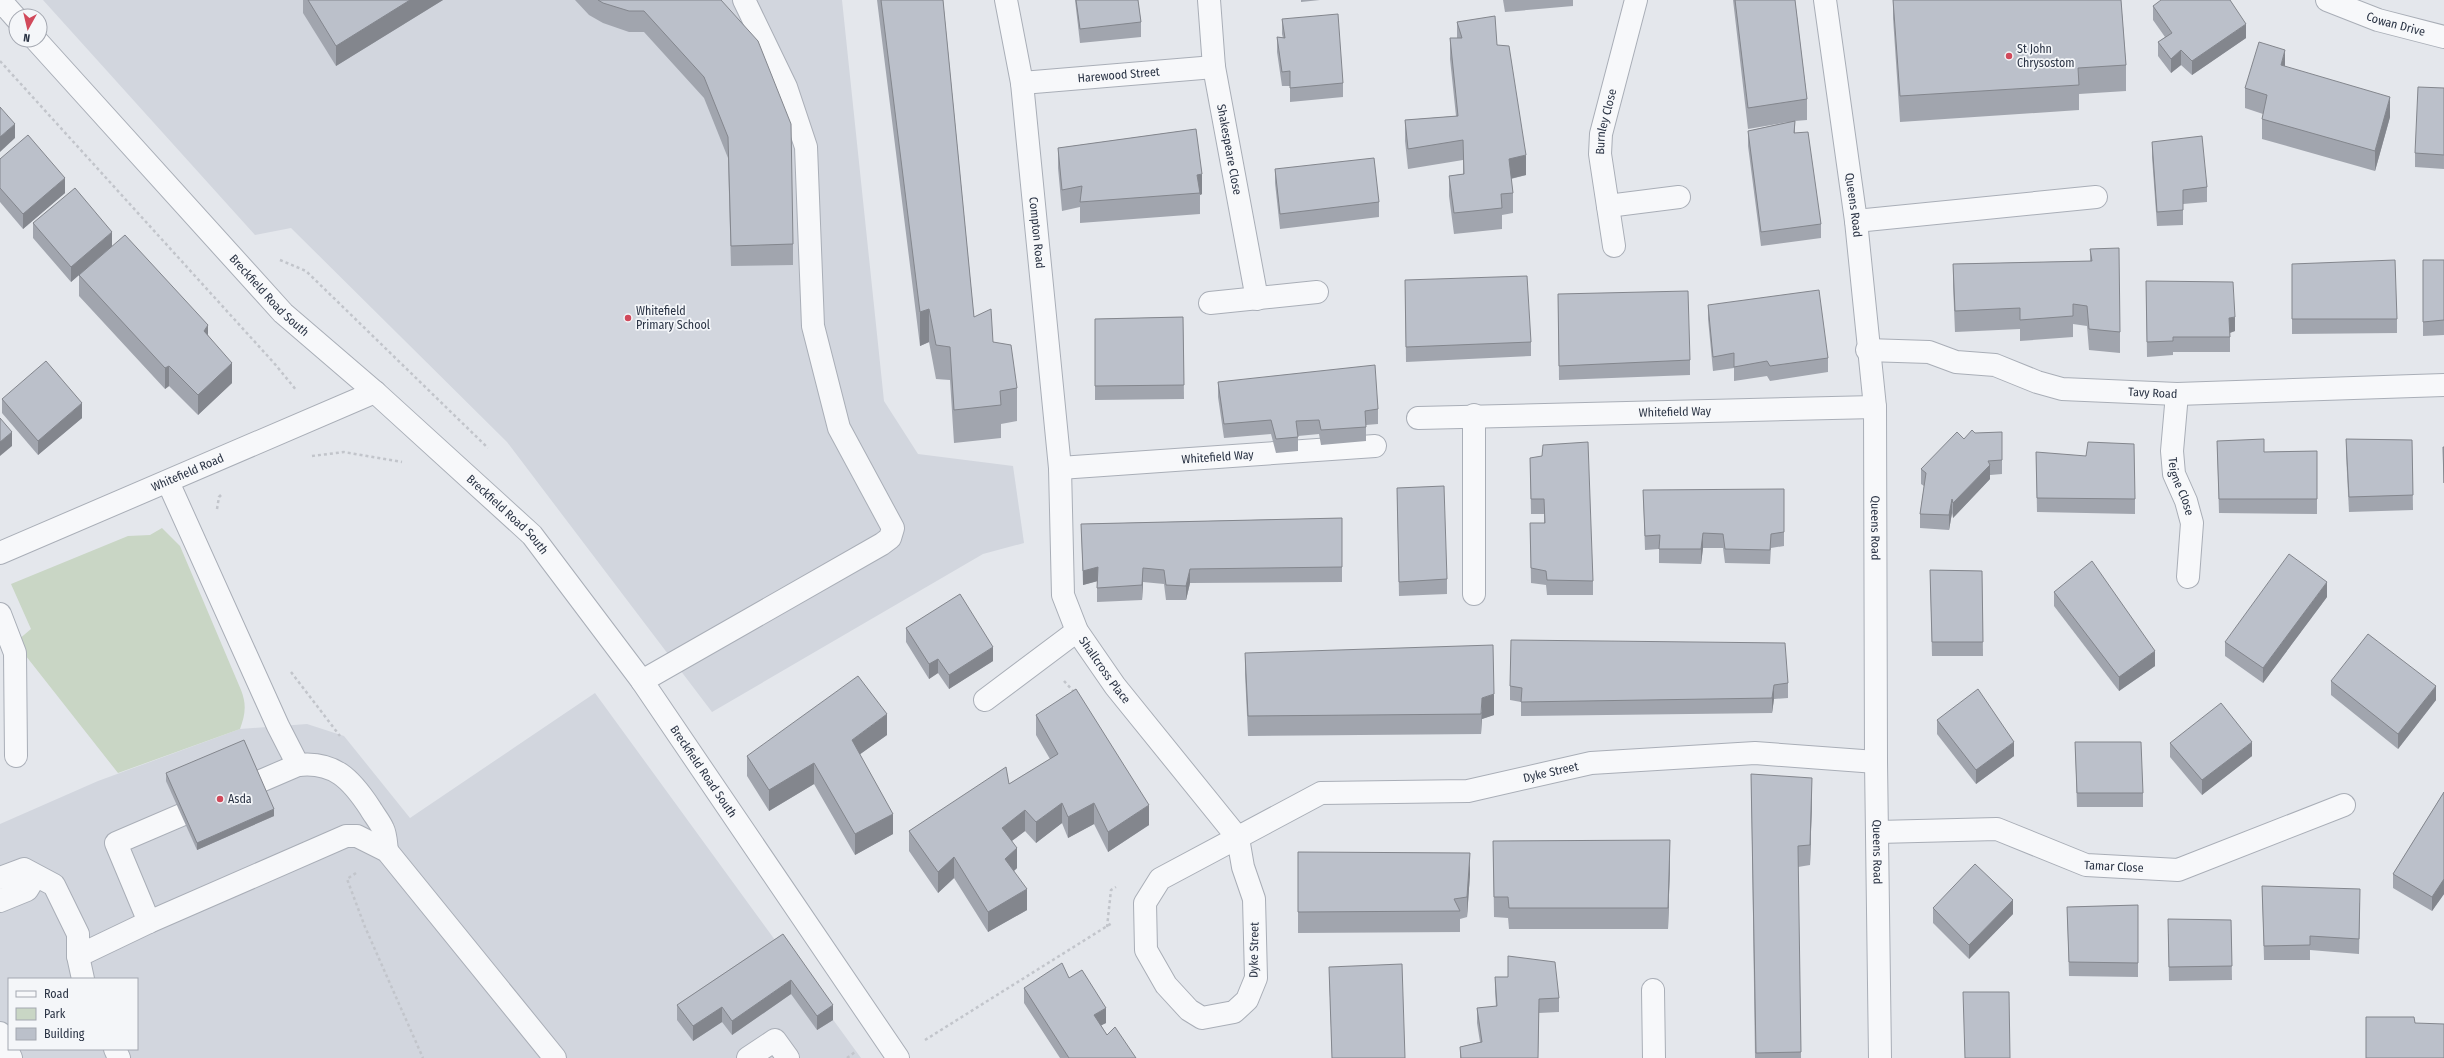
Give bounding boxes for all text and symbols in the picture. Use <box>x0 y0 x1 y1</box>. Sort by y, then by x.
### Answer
north arrow <box>8 8 48 48</box>
street label: Cowan Drive <box>2364 9 2427 39</box>
text: N <box>23 31 31 44</box>
place label: St John Chrysostom <box>2017 42 2075 70</box>
marker: St John Chrysostom <box>2004 51 2014 61</box>
street label: Harewood Street <box>1077 65 1160 85</box>
street label: Burnley Close <box>1593 87 1620 155</box>
street label: Shakespeare Close <box>1214 103 1245 196</box>
street label: Queens Road <box>1842 172 1865 238</box>
street label: Compton Road <box>1026 196 1047 269</box>
street label: Breckfield Road South <box>227 252 312 339</box>
place label: Whitefield Primary School <box>636 304 710 332</box>
marker: Whitefield Primary School <box>623 313 633 323</box>
street label: Tavy Road <box>2128 385 2178 401</box>
street label: Whitefield Way <box>1639 404 1712 420</box>
street label: Whitefield Way <box>1181 447 1255 466</box>
street label: Whitefield Road <box>149 451 226 494</box>
street label: Teigne Close <box>2166 457 2197 517</box>
street label: Breckfield Road South <box>464 472 551 557</box>
street label: Queens Road <box>1868 495 1882 560</box>
street label: Shallcross Place <box>1076 634 1133 706</box>
street label: Breckfield Road South <box>667 723 740 820</box>
street label: Dyke Street <box>1522 759 1580 785</box>
place label: Asda <box>228 792 252 806</box>
marker: Asda <box>215 794 225 804</box>
street label: Queens Road <box>1870 819 1885 884</box>
street label: Tamar Close <box>2084 858 2144 875</box>
street label: Dyke Street <box>1247 922 1261 978</box>
legend <box>8 978 138 1050</box>
text: Road <box>44 987 69 1001</box>
text: Park <box>44 1007 66 1021</box>
text: Building <box>44 1027 85 1041</box>

